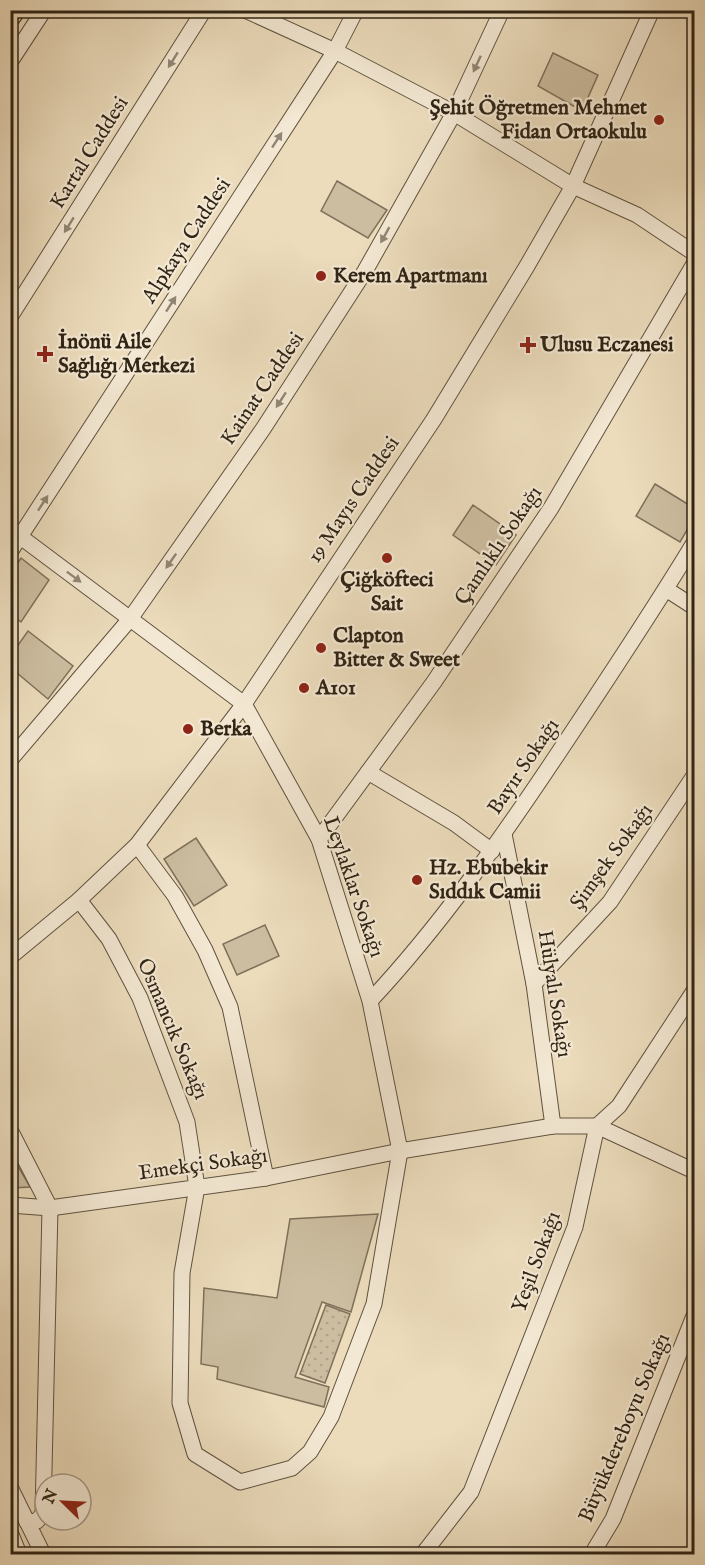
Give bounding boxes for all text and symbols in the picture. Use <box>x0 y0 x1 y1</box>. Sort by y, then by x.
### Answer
one-way arrow <box>168 52 179 68</box>
one-way arrow <box>473 55 482 72</box>
street label: Kartal Caddesi <box>45 92 135 214</box>
place label: Şehit Öğretmen Mehmet Fidan Ortaokulu <box>430 94 648 146</box>
marker: Şehit Öğretmen Mehmet Fidan Ortaokulu <box>652 113 666 127</box>
one-way arrow <box>271 132 282 148</box>
street label: Alpkaya Caddesi <box>136 173 238 310</box>
one-way arrow <box>64 217 75 233</box>
one-way arrow <box>380 227 390 244</box>
place label: Kerem Apartmanı <box>333 263 488 290</box>
marker: Kerem Apartmanı <box>314 269 328 283</box>
one-way arrow <box>165 296 176 312</box>
street label: Kainat Caddesi <box>215 327 311 451</box>
place label: İnönü Aile Sağlığı Merkezi <box>58 328 195 380</box>
place label: Ulusu Eczanesi <box>539 332 674 359</box>
marker: Ulusu Eczanesi <box>521 338 535 352</box>
marker: İnönü Aile Sağlığı Merkezi <box>36 345 54 363</box>
one-way arrow <box>276 392 287 408</box>
street label: 19 Mayıs Caddesi <box>302 431 406 569</box>
street label: Çamlıklı Sokağı <box>449 481 549 611</box>
one-way arrow <box>37 495 48 512</box>
marker: Çiğköfteci Sait <box>380 551 394 565</box>
one-way arrow <box>166 553 177 569</box>
place label: Çiğköfteci Sait <box>340 567 434 618</box>
one-way arrow <box>66 571 82 583</box>
place label: Clapton Bitter & Sweet <box>333 623 461 674</box>
marker: Clapton Bitter & Sweet <box>314 641 328 655</box>
place label: A101 <box>315 675 356 702</box>
marker: A101 <box>297 681 311 695</box>
street label: Bayır Sokağı <box>482 714 566 820</box>
place label: Berka <box>200 716 252 743</box>
marker: Berka <box>181 722 195 736</box>
street label: Şimşek Sokağı <box>564 799 660 915</box>
street label: Leylaklar Sokağı <box>316 813 390 961</box>
place label: Hz. Ebubekir Sıddık Camii <box>429 855 548 906</box>
marker: Hz. Ebubekir Sıddık Camii <box>410 873 424 887</box>
street label: Hülyalı Sokağı <box>531 928 577 1060</box>
street label: Osmancık Sokağı <box>130 954 214 1104</box>
street label: Emekçi Sokağı <box>137 1143 269 1187</box>
street label: Yeşil Sokağı <box>506 1208 568 1316</box>
street label: Büyükdereboyu Sokağı <box>573 1329 677 1527</box>
north arrow <box>33 1472 93 1532</box>
text: N <box>39 1486 63 1508</box>

